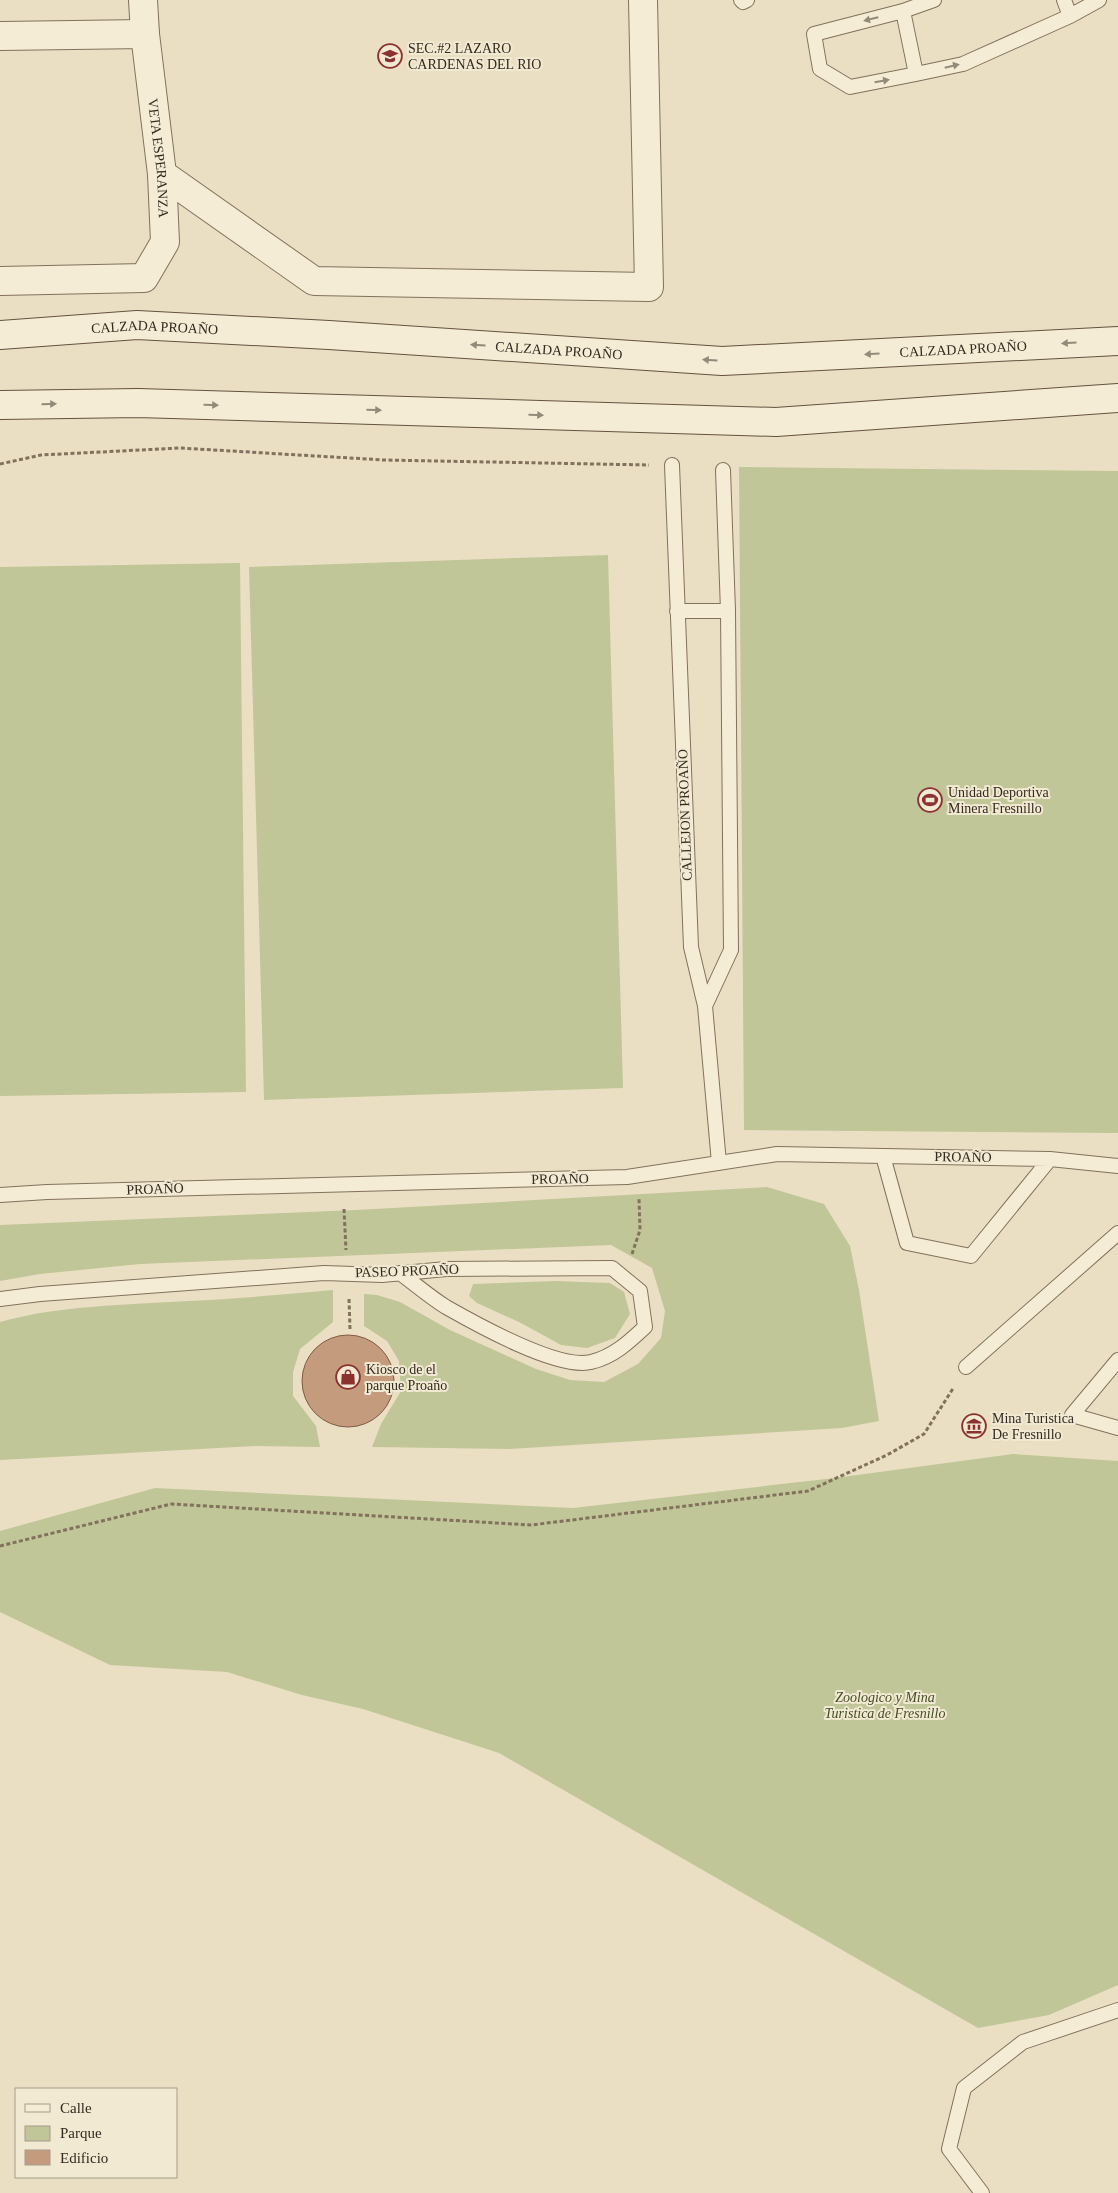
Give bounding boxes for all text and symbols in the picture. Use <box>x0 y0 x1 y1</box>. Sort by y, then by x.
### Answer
one-way arrow <box>864 16 879 24</box>
place label: SEC.#2 LAZARO CARDENAS DEL RIO <box>408 41 541 72</box>
school or university icon: SEC.#2 LAZARO CARDENAS DEL RIO <box>377 43 403 69</box>
one-way arrow <box>944 62 960 70</box>
one-way arrow <box>874 76 890 84</box>
street label: VETA ESPERANZA <box>145 98 171 219</box>
street label: CALZADA PROAÑO <box>91 317 219 337</box>
street label: CALZADA PROAÑO <box>899 338 1027 360</box>
street label: CALZADA PROAÑO <box>495 339 623 362</box>
one-way arrow <box>470 340 486 348</box>
one-way arrow <box>1061 340 1077 348</box>
one-way arrow <box>864 350 880 358</box>
one-way arrow <box>702 356 718 364</box>
one-way arrow <box>41 400 57 408</box>
one-way arrow <box>203 402 219 410</box>
one-way arrow <box>366 407 382 415</box>
one-way arrow <box>528 411 544 419</box>
street label: CALLEJON PROAÑO <box>675 749 695 881</box>
place label: Unidad Deportiva Minera Fresnillo <box>948 785 1049 816</box>
sports icon: Unidad Deportiva Minera Fresnillo <box>917 787 943 813</box>
street label: PROAÑO <box>934 1149 992 1165</box>
street label: PROAÑO <box>531 1171 589 1187</box>
street label: PROAÑO <box>126 1180 184 1198</box>
street label: PASEO PROAÑO <box>355 1262 459 1280</box>
place label: Kiosco de el parque Proaño <box>366 1362 447 1393</box>
shop icon: Kiosco de el parque Proaño <box>335 1364 361 1390</box>
place label: Mina Turistica De Fresnillo <box>992 1411 1075 1442</box>
museum icon: Mina Turistica De Fresnillo <box>961 1413 987 1439</box>
park label: Zoologico y Mina Turistica de Fresnillo <box>825 1690 945 1721</box>
legend <box>15 2088 178 2178</box>
text: Calle <box>60 2100 92 2116</box>
text: Parque <box>60 2125 102 2141</box>
text: Edificio <box>60 2150 108 2166</box>

